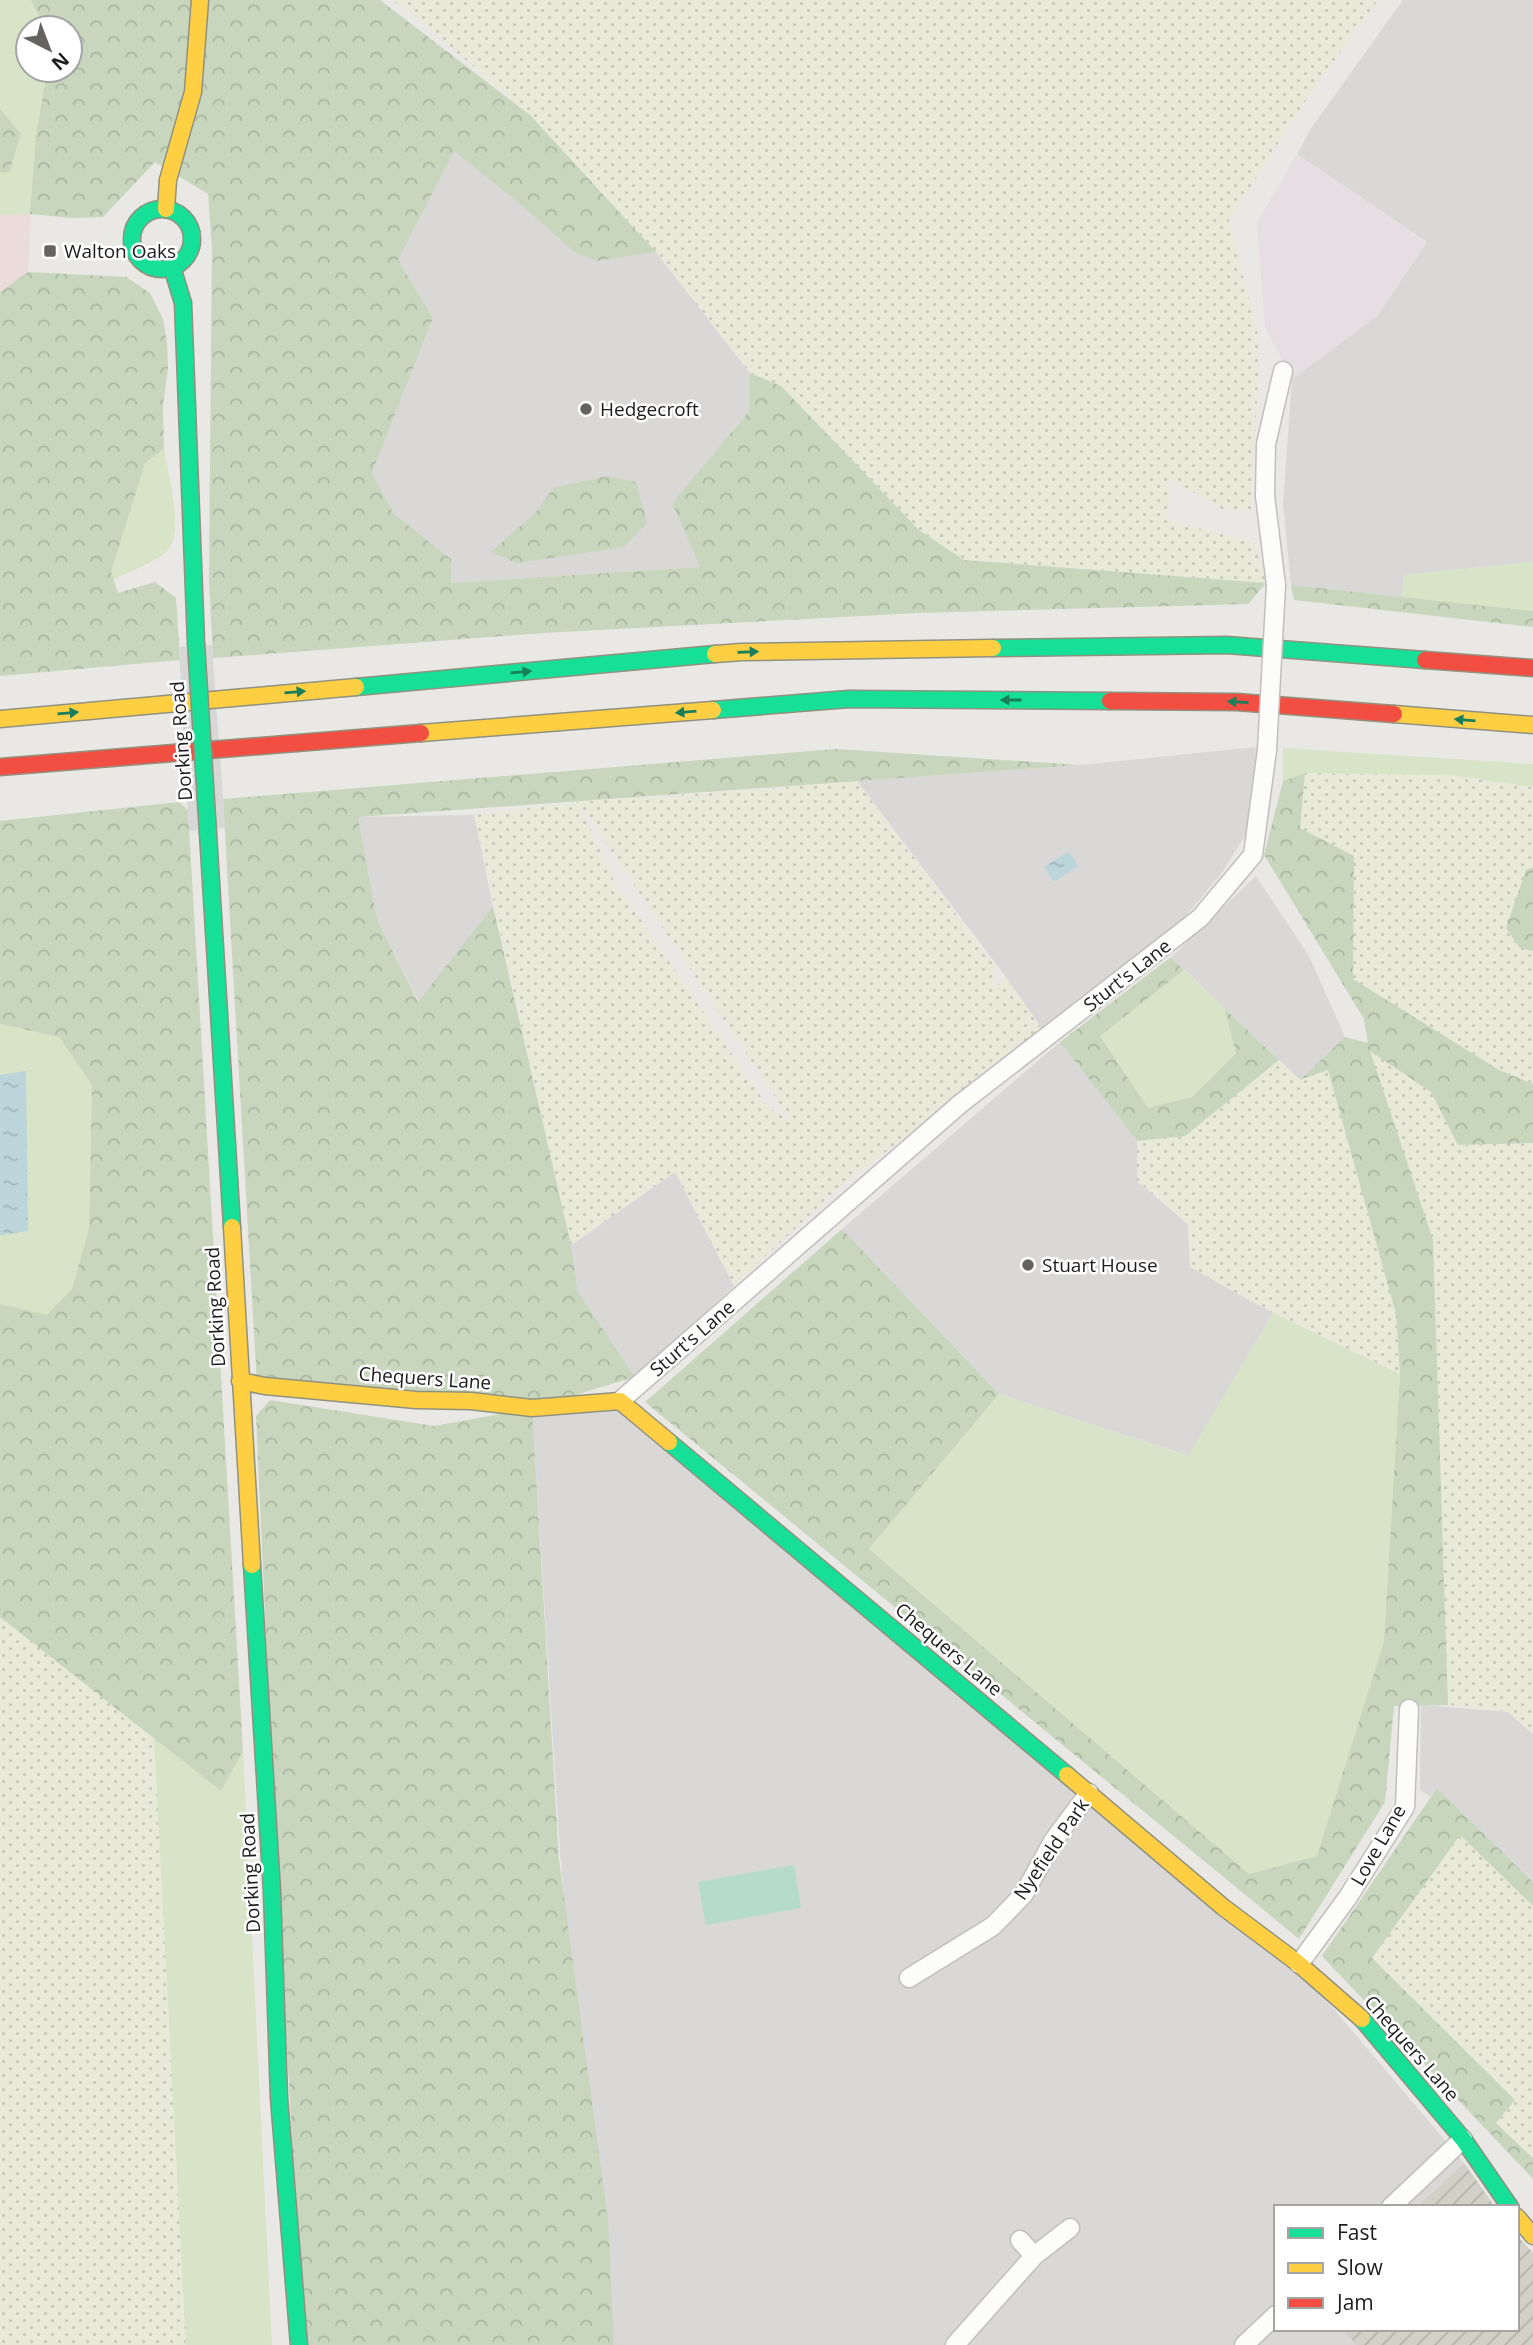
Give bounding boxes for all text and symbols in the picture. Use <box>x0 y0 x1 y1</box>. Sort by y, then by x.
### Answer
north arrow <box>14 14 84 84</box>
text: N <box>46 47 75 76</box>
place label: Walton Oaks <box>64 238 176 264</box>
marker: Walton Oaks <box>42 243 58 259</box>
place label: Hedgecroft <box>600 396 699 422</box>
marker: Hedgecroft <box>578 401 594 417</box>
one-way arrow <box>737 646 759 657</box>
one-way arrow <box>510 666 532 677</box>
street label: Dorking Road <box>164 680 198 802</box>
one-way arrow <box>284 686 306 697</box>
one-way arrow <box>999 694 1021 706</box>
one-way arrow <box>1227 697 1249 708</box>
one-way arrow <box>57 707 79 718</box>
one-way arrow <box>674 707 696 718</box>
one-way arrow <box>1454 714 1476 725</box>
street label: Sturt's Lane <box>1078 933 1176 1017</box>
street label: Dorking Road <box>199 1246 231 1368</box>
place label: Stuart House <box>1042 1252 1158 1278</box>
marker: Stuart House <box>1020 1257 1036 1273</box>
street label: Sturt's Lane <box>644 1294 740 1382</box>
street label: Chequers Lane <box>358 1360 492 1396</box>
street label: Chequers Lane <box>890 1596 1008 1702</box>
street label: Nyefield Park <box>1007 1793 1095 1905</box>
street label: Love Lane <box>1344 1800 1412 1890</box>
street label: Dorking Road <box>234 1812 266 1934</box>
street label: Chequers Lane <box>1359 1989 1465 2107</box>
legend <box>1274 2205 1519 2331</box>
text: Fast <box>1337 2218 1377 2246</box>
text: Slow <box>1337 2253 1383 2281</box>
text: Jam <box>1335 2288 1374 2316</box>

